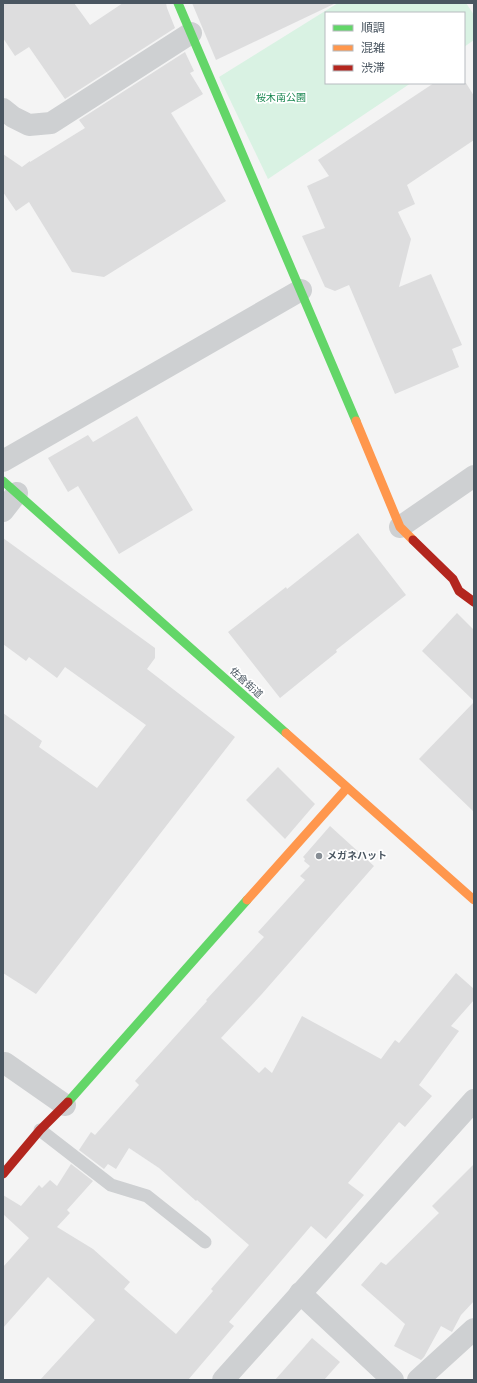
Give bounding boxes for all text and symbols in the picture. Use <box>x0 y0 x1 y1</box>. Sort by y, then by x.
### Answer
legend <box>325 12 465 84</box>
text: 順調 <box>361 20 385 37</box>
text: 混雑 <box>361 40 385 57</box>
text: 渋滞 <box>361 60 385 77</box>
park label: 桜木南公園 <box>256 91 306 105</box>
street label: 佐倉街道 <box>226 664 266 702</box>
place label: メガネハット <box>327 849 387 863</box>
marker: メガネハット <box>314 851 324 861</box>

